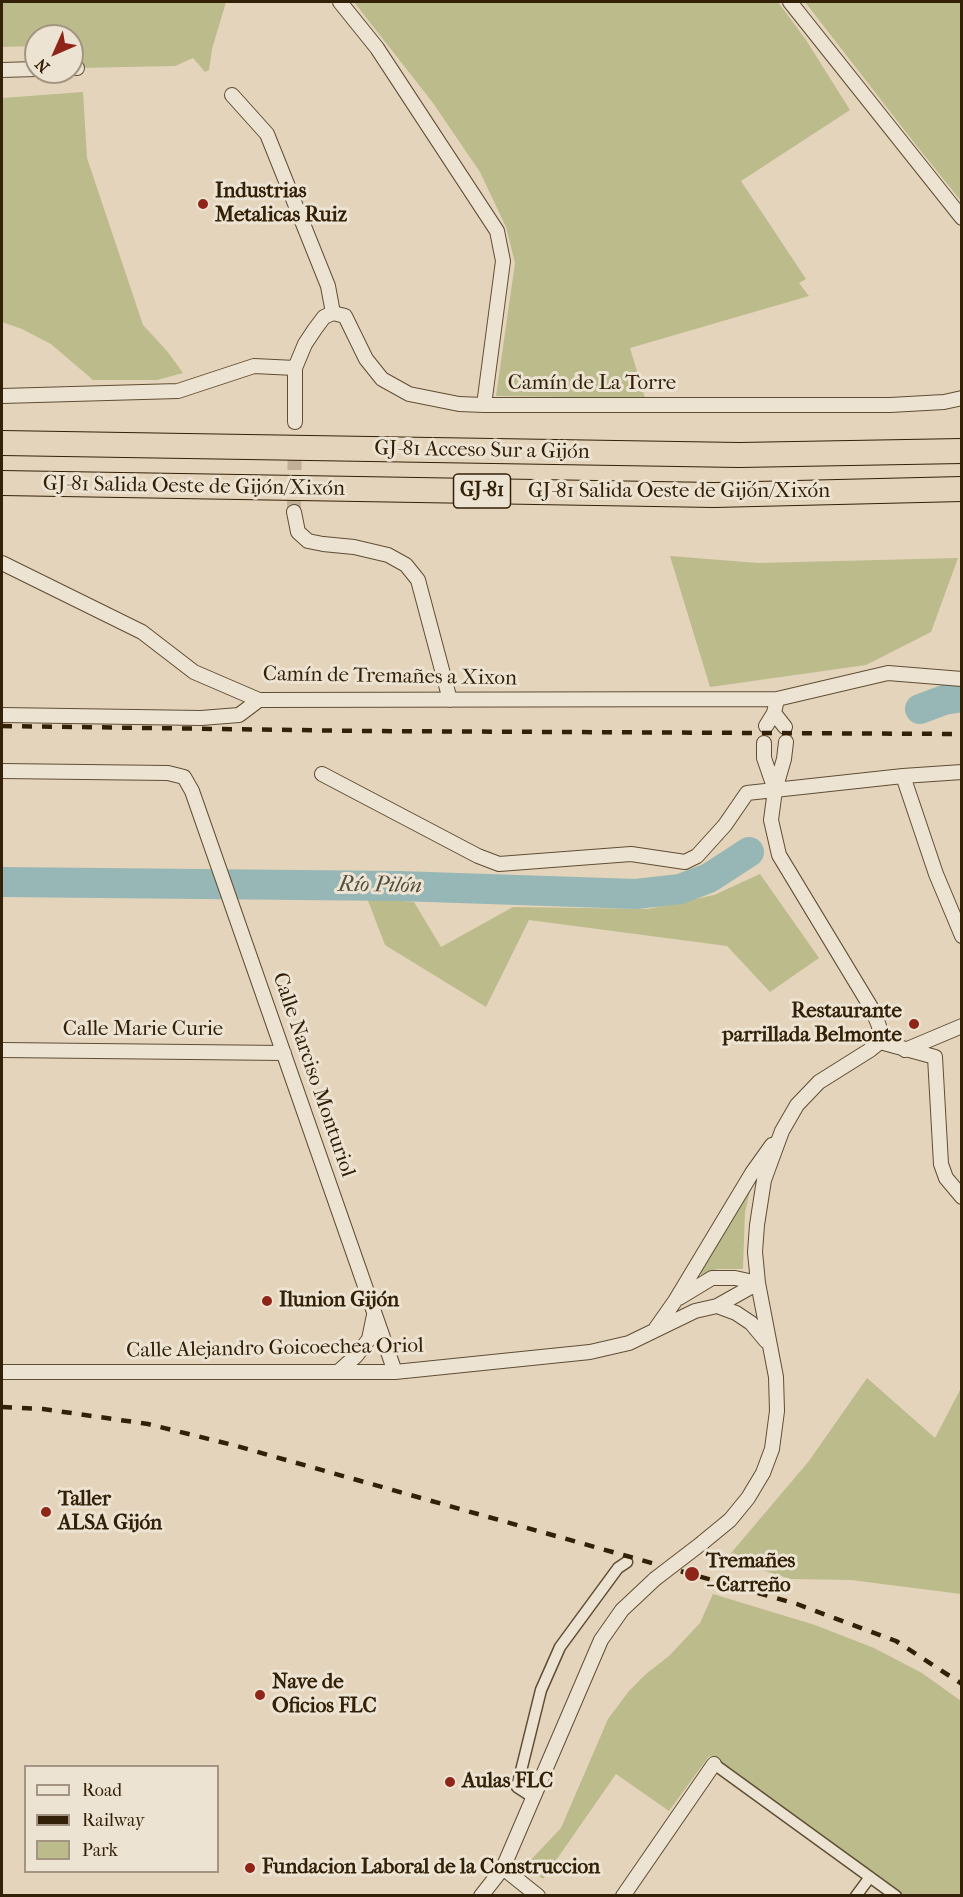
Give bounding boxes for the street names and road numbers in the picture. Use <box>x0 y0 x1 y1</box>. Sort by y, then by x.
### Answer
street label: Camín de La Torre <box>508 371 676 397</box>
street label: GJ-81 Acceso Sur a Gijón <box>374 437 590 465</box>
street label: GJ-81 Salida Oeste de Gijón/Xixón <box>43 472 345 502</box>
road number: GJ-81 <box>454 474 510 508</box>
street label: GJ-81 Salida Oeste de Gijón/Xixón <box>528 479 830 505</box>
street label: Camín de Tremañes a Xixon <box>263 662 517 692</box>
street label: Calle Narciso Monturiol <box>266 969 360 1181</box>
street label: Calle Marie Curie <box>63 1017 223 1043</box>
street label: Calle Alejandro Goicoechea Oriol <box>126 1334 424 1364</box>

